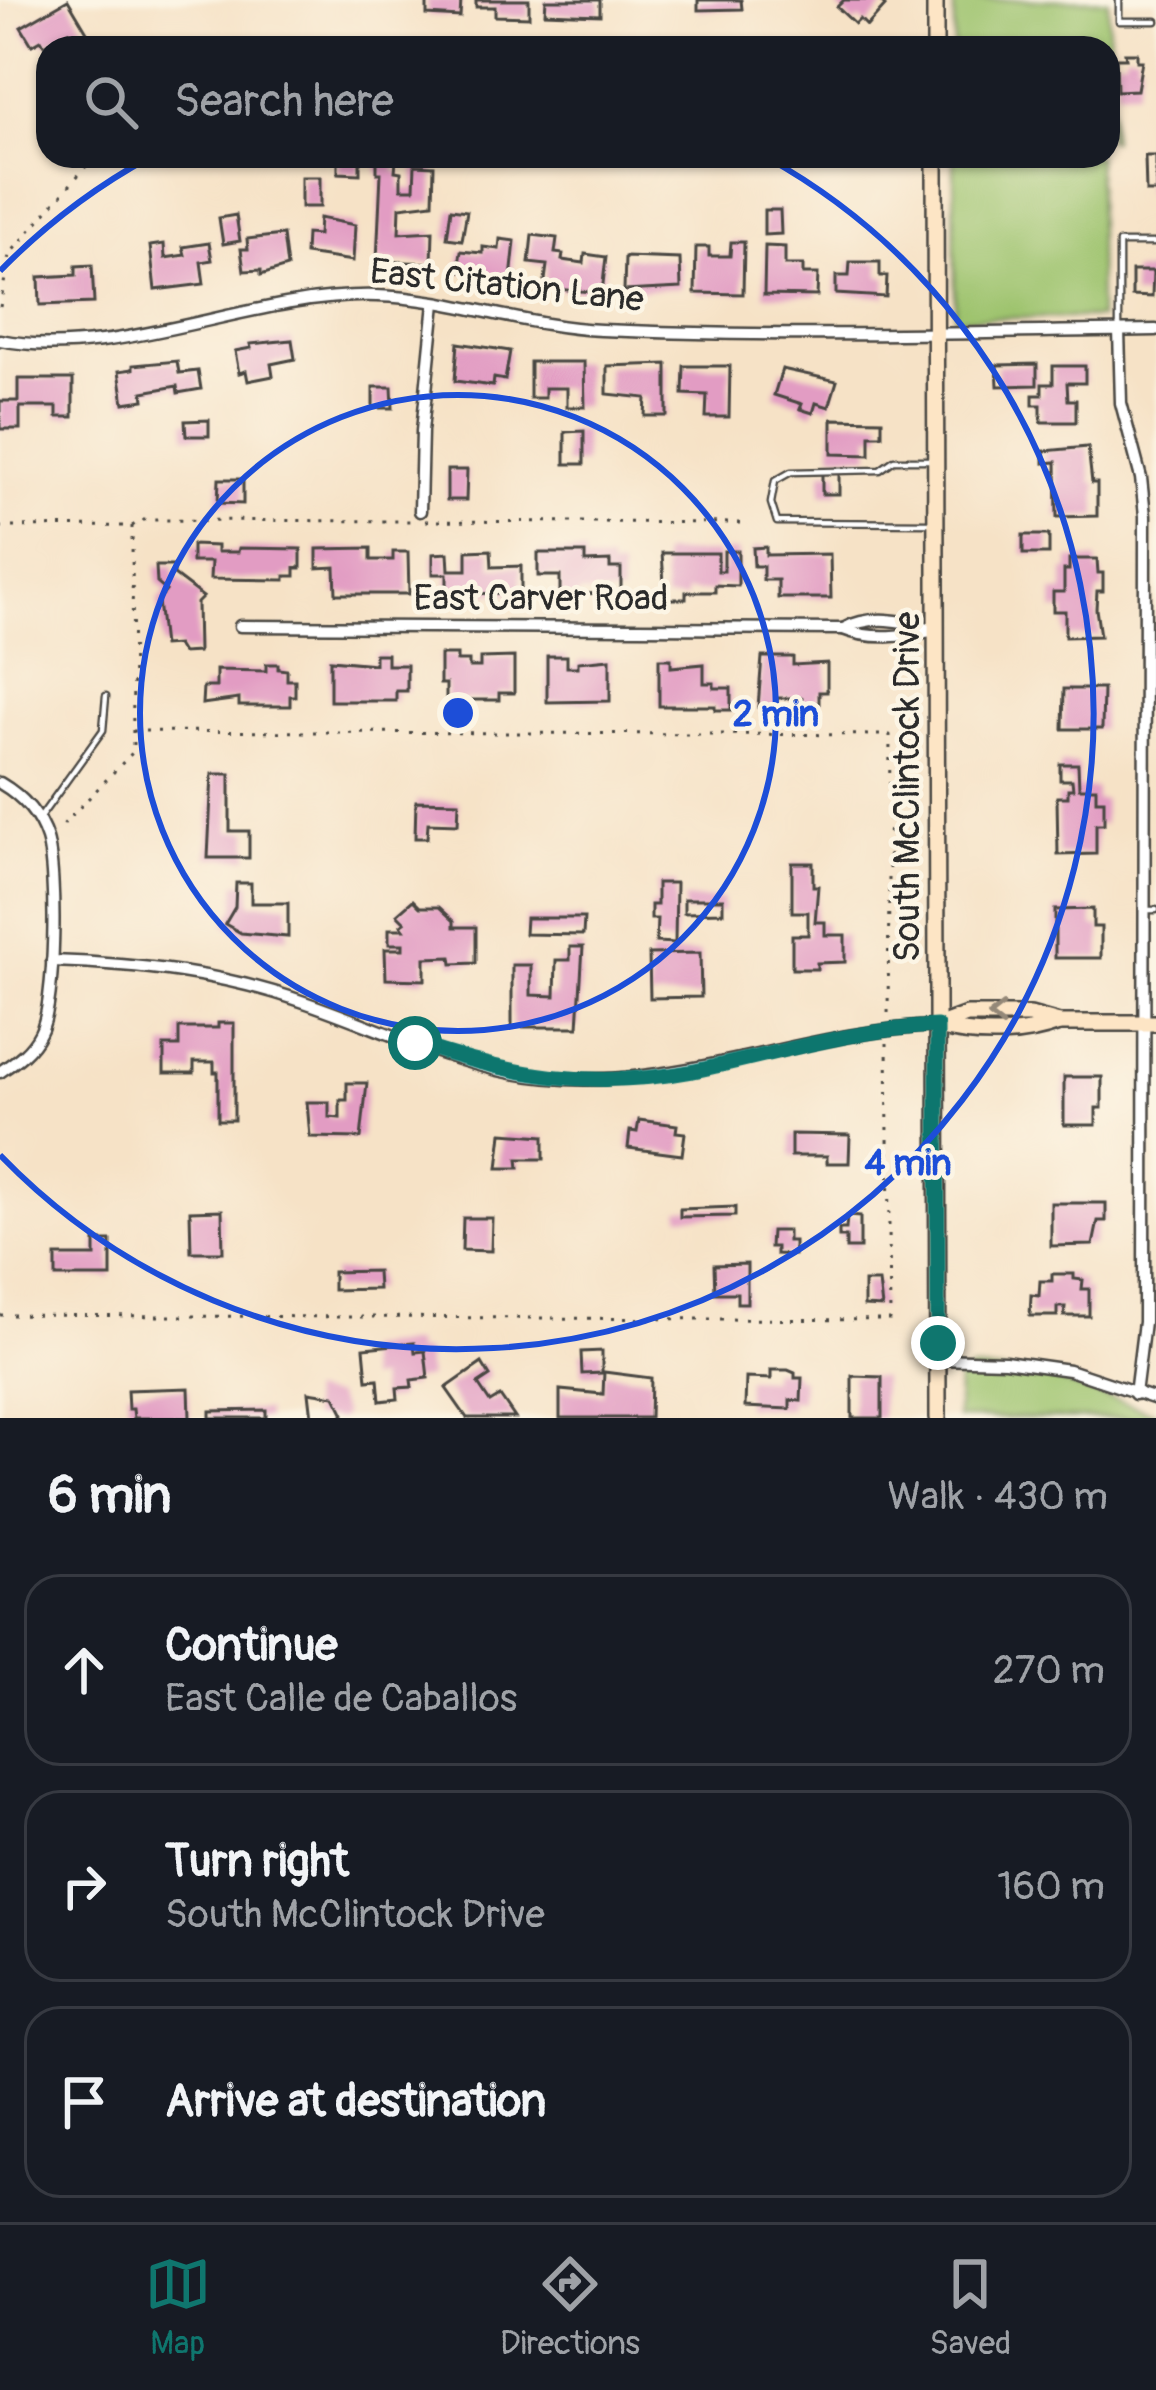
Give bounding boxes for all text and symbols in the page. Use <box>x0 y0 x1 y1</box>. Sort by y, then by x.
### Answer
search box <box>36 36 1120 168</box>
icon: search <box>78 69 144 135</box>
text: Search here <box>174 74 394 130</box>
street label: East Citation Lane <box>368 249 646 322</box>
street label: East Carver Road <box>414 576 668 621</box>
street label: South McClintock Drive <box>885 612 930 962</box>
centre of rings <box>437 692 479 734</box>
text: 2 min <box>733 692 819 737</box>
one-way arrow <box>987 1002 1005 1028</box>
route start <box>388 1016 442 1070</box>
text: 4 min <box>864 1141 952 1186</box>
route end <box>911 1316 965 1370</box>
text: 6 min <box>48 1464 171 1528</box>
text: Walk · 430 m <box>887 1472 1108 1521</box>
text: Continue <box>165 1618 338 1674</box>
icon: ahead <box>51 1637 117 1703</box>
text: 270 m <box>993 1646 1105 1695</box>
text: East Calle de Caballos <box>165 1674 517 1723</box>
text: Turn right <box>165 1834 349 1890</box>
icon: right <box>51 1853 117 1919</box>
text: 160 m <box>997 1862 1105 1911</box>
text: South McClintock Drive <box>165 1890 545 1939</box>
icon: arrive <box>51 2069 117 2135</box>
text: Arrive at destination <box>165 2074 546 2130</box>
tab: Map <box>145 2251 211 2364</box>
tab: Directions <box>500 2251 640 2364</box>
tab: Saved <box>929 2251 1011 2364</box>

